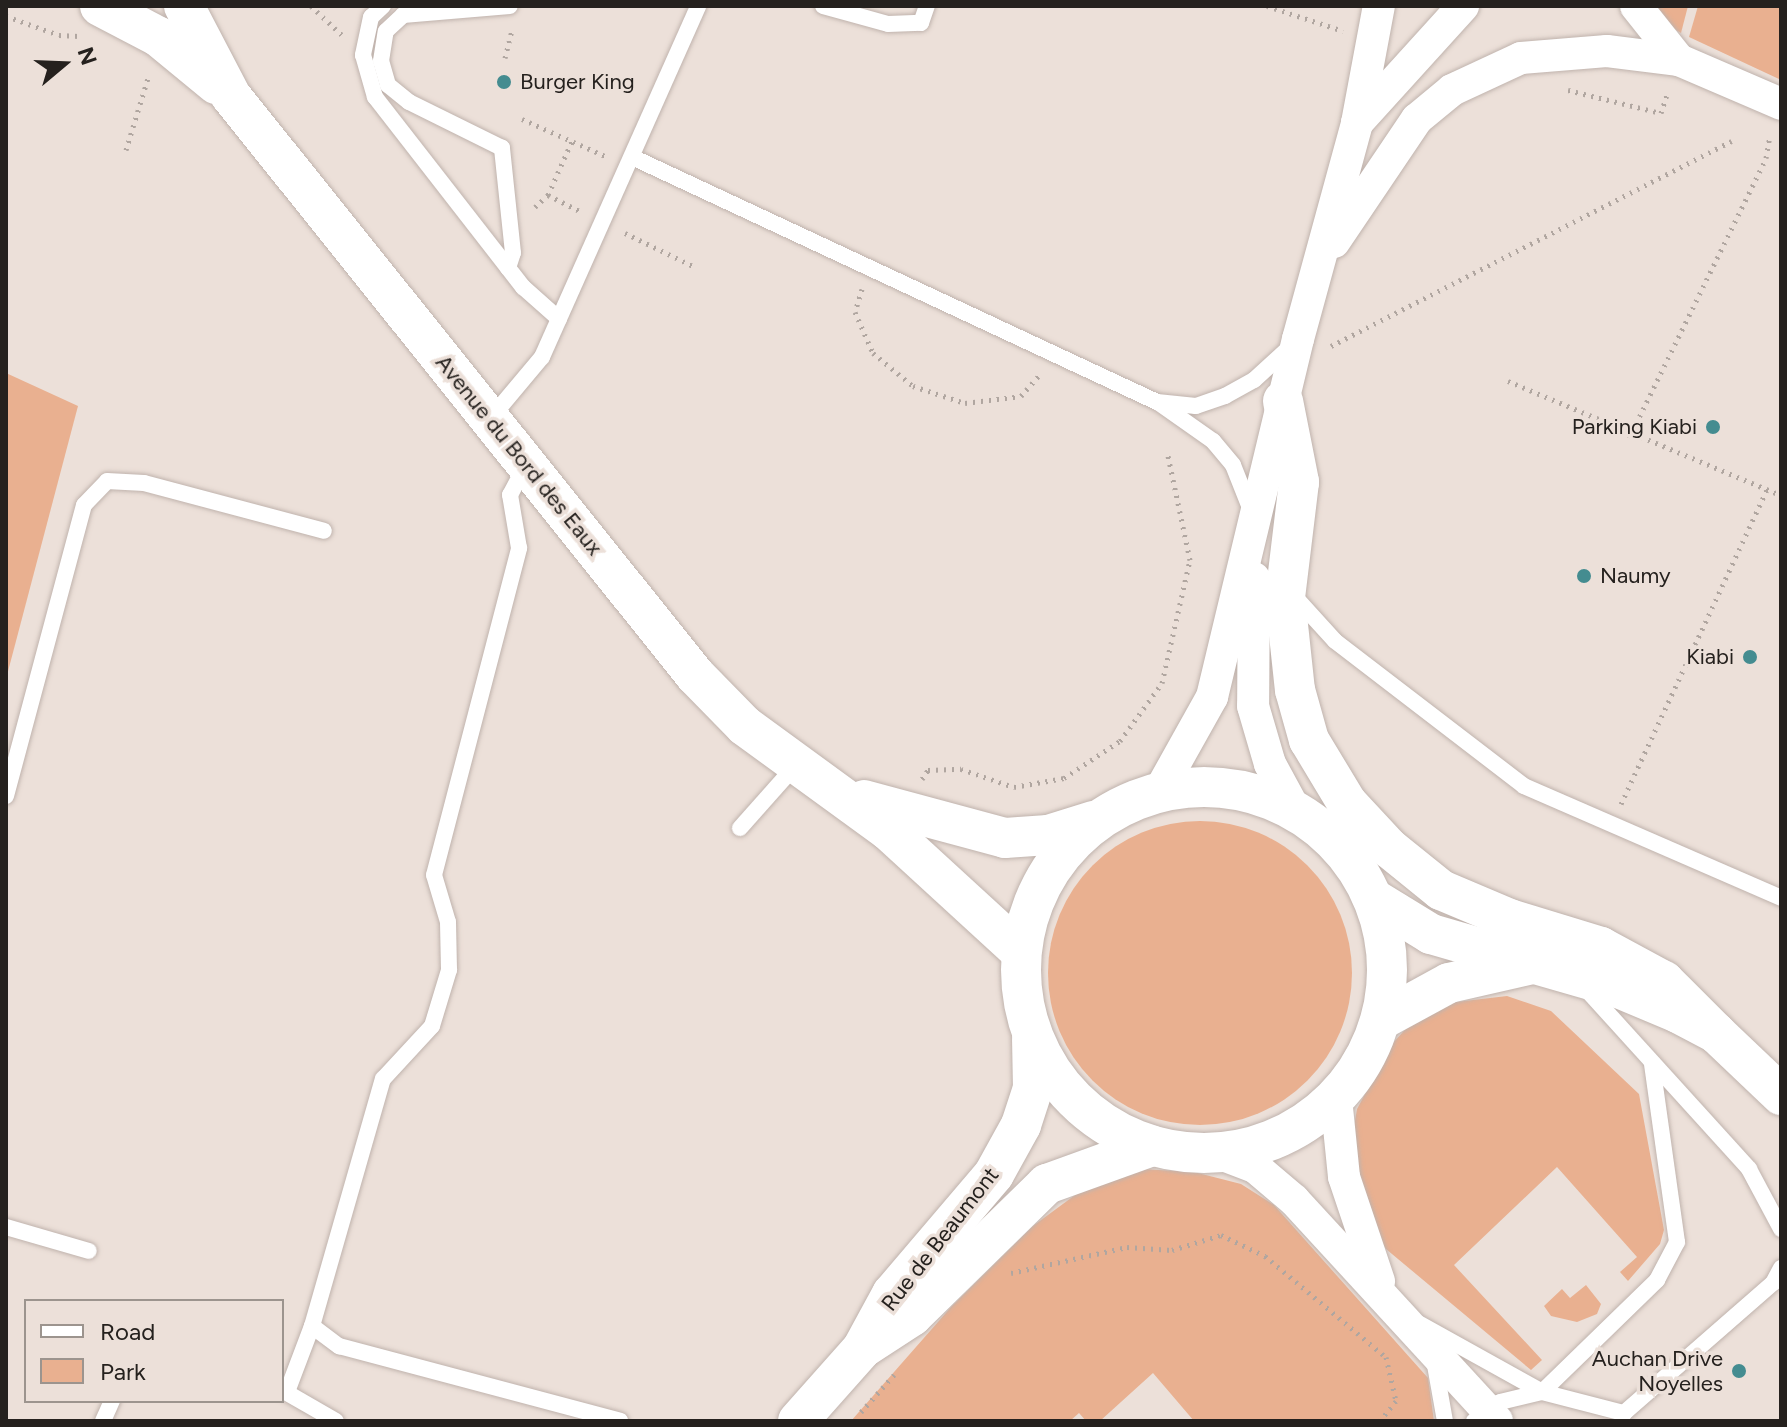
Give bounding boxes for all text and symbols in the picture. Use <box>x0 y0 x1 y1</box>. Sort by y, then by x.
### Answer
north arrow <box>24 24 104 104</box>
text: N <box>72 44 103 68</box>
place label: Burger King <box>520 69 635 95</box>
marker: Burger King <box>495 73 513 91</box>
street label: Avenue du Bord des Eaux <box>430 350 608 560</box>
place label: Parking Kiabi <box>1572 414 1697 440</box>
marker: Parking Kiabi <box>1704 418 1722 436</box>
place label: Naumy <box>1600 563 1671 589</box>
marker: Naumy <box>1575 567 1593 585</box>
place label: Kiabi <box>1686 644 1734 670</box>
marker: Kiabi <box>1741 648 1759 666</box>
street label: Rue de Beaumont <box>876 1162 1004 1316</box>
legend <box>24 1299 284 1403</box>
text: Road <box>100 1317 155 1346</box>
place label: Auchan Drive Noyelles <box>1592 1345 1723 1396</box>
text: Park <box>100 1357 146 1386</box>
marker: Auchan Drive Noyelles <box>1730 1362 1748 1380</box>

